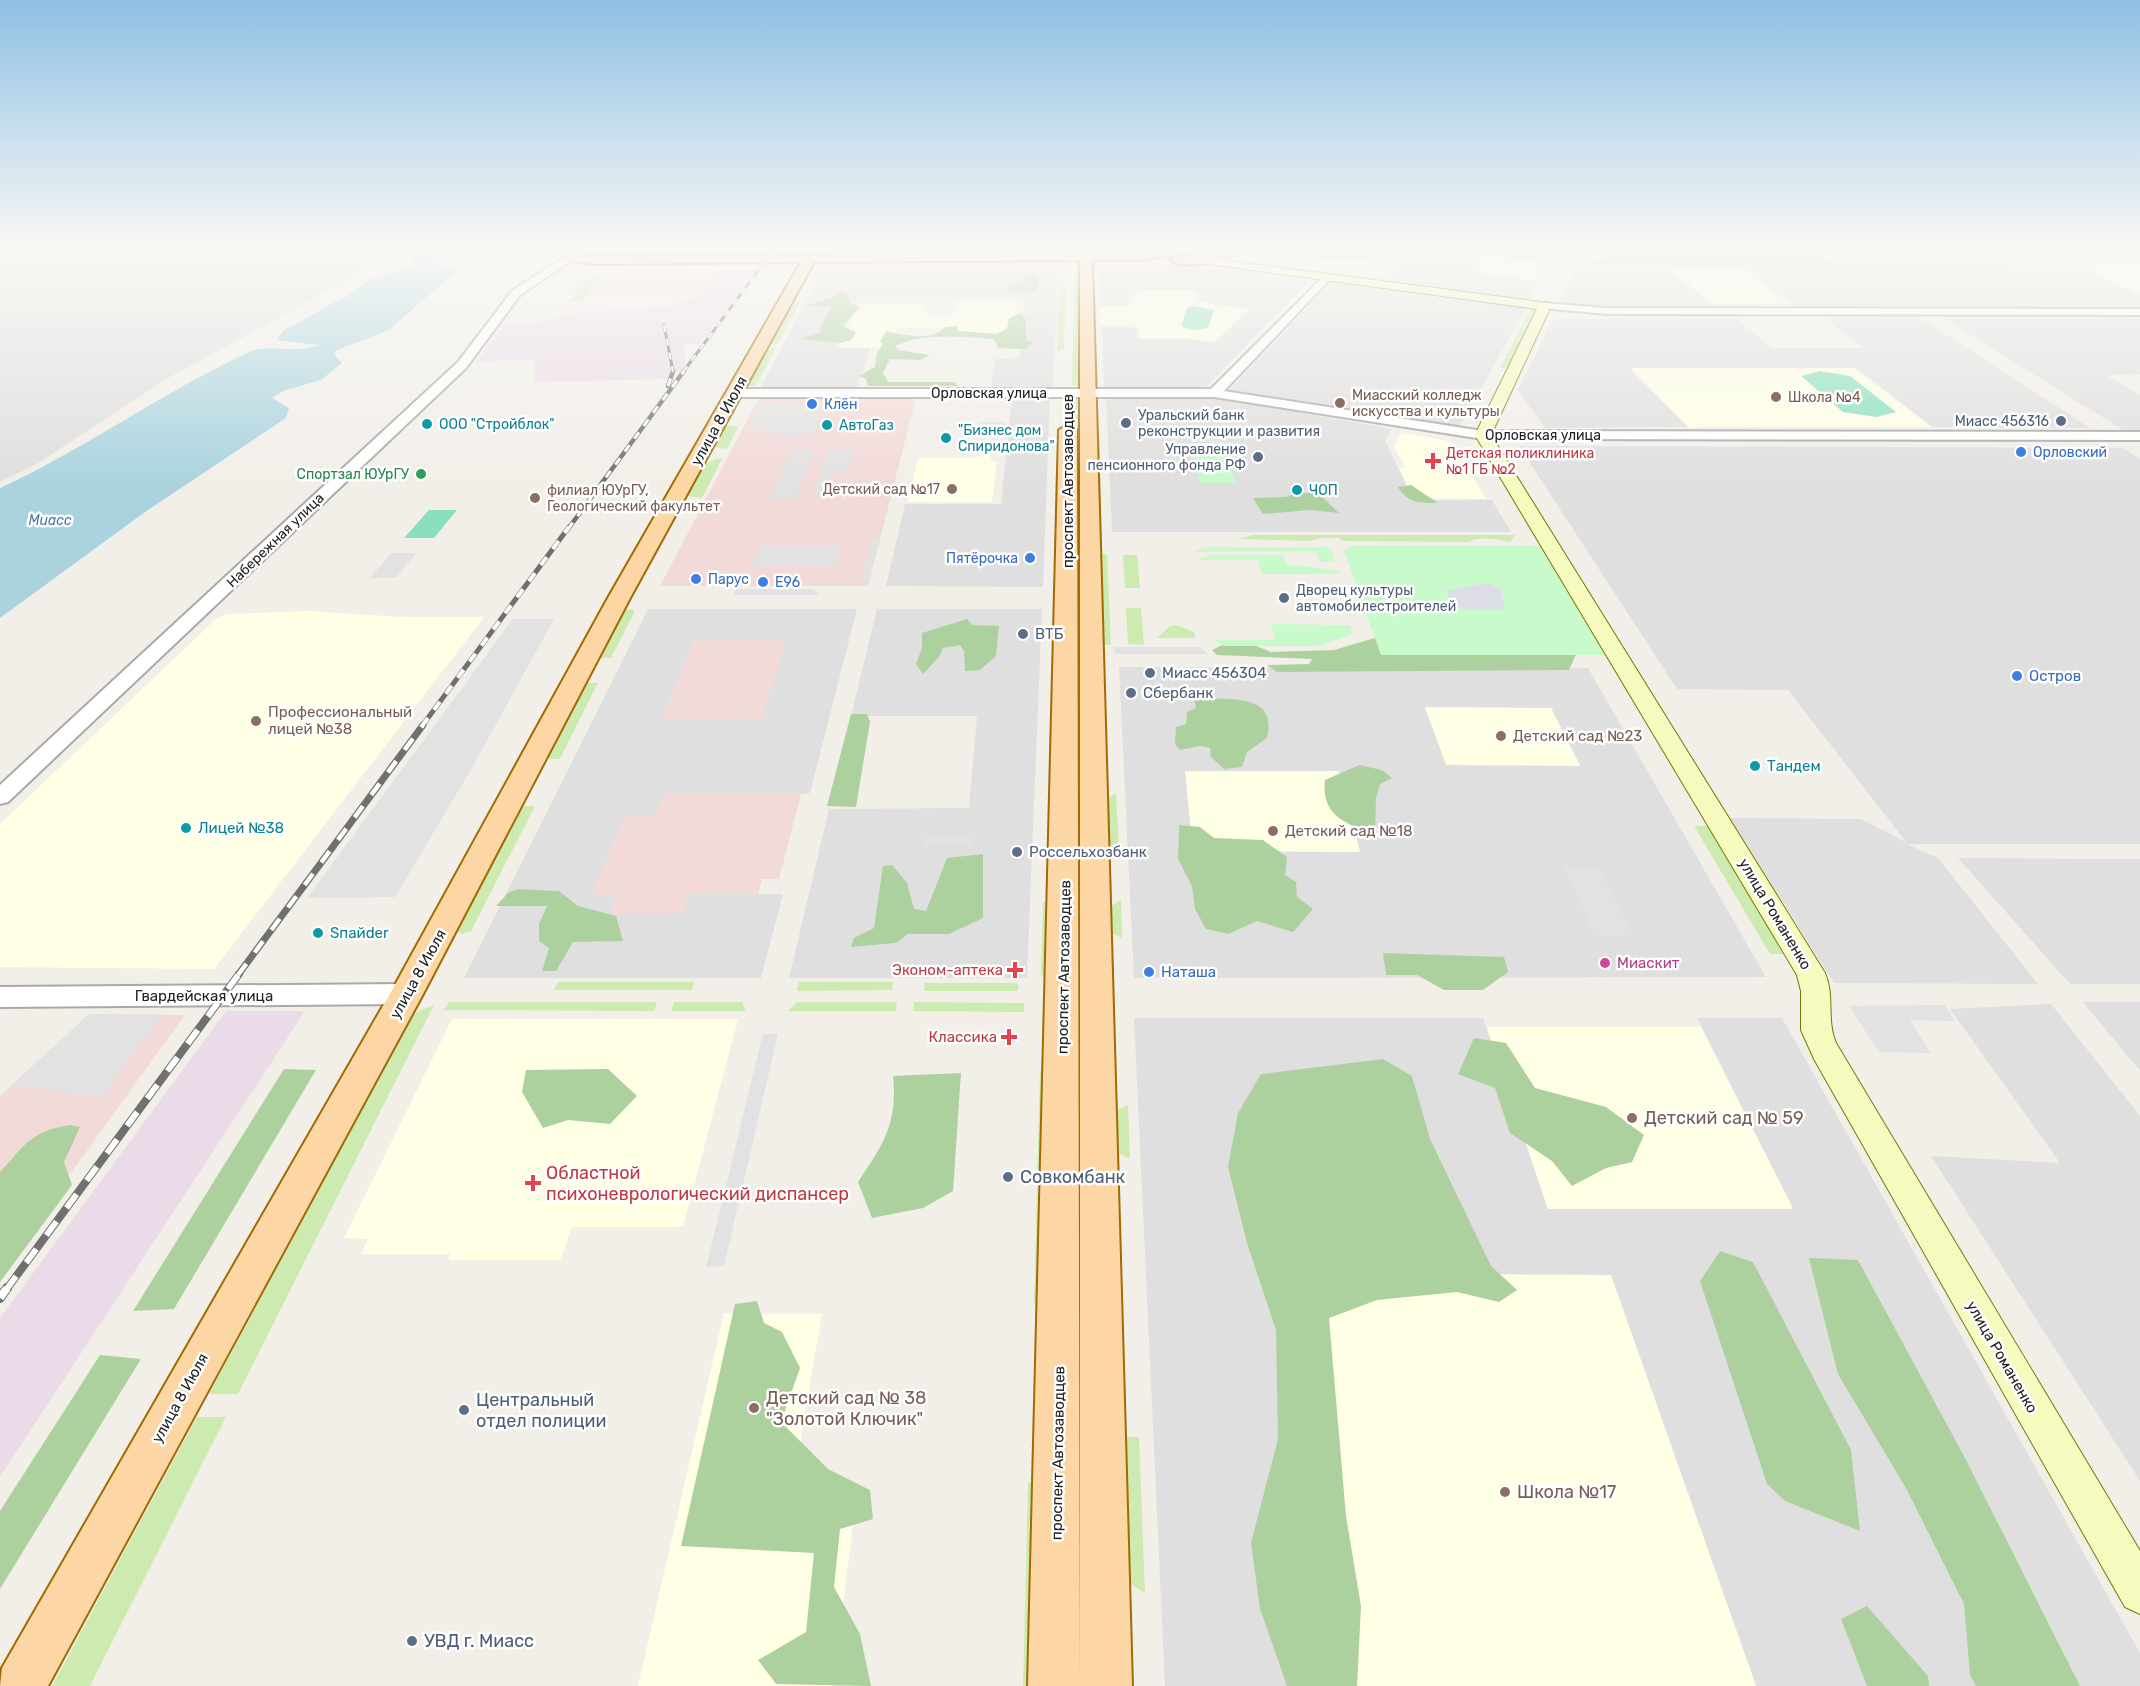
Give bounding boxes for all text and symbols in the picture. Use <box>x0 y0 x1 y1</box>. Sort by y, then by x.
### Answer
street label: улица 8 Июля <box>687 373 751 469</box>
street label: Орловская улица <box>931 385 1047 402</box>
place label: Миасский колледж искусства и культуры <box>1352 387 1500 420</box>
place label: Школа №4 <box>1788 389 1861 406</box>
marker: Школа №4 <box>1769 390 1783 404</box>
street label: проспект Автозаводцев <box>1059 394 1077 568</box>
place label: Клён <box>824 396 857 413</box>
marker: Миасский колледж искусства и культуры <box>1333 396 1347 410</box>
marker: Клён <box>805 397 819 411</box>
place label: Уральский банк реконструкции и развития <box>1138 407 1320 440</box>
place label: Миасс 456316 <box>1955 413 2049 430</box>
marker: Миасс 456316 <box>2054 414 2068 428</box>
place label: ООО "Стройблок" <box>439 416 555 433</box>
marker: Уральский банк реконструкции и развития <box>1119 416 1133 430</box>
marker: ООО "Стройблок" <box>420 417 434 431</box>
place label: АвтоГаз <box>839 417 894 434</box>
marker: АвтоГаз <box>820 418 834 432</box>
place label: "Бизнес дом Спиридонова" <box>958 422 1055 455</box>
street label: Орловская улица <box>1485 427 1601 444</box>
marker: "Бизнес дом Спиридонова" <box>939 431 953 445</box>
place label: Управление пенсионного фонда РФ <box>1088 441 1246 474</box>
place label: Орловский <box>2033 444 2107 461</box>
place label: Детская поликлиника №1 ГБ №2 <box>1446 445 1594 478</box>
marker: Орловский <box>2014 445 2028 459</box>
marker: Управление пенсионного фонда РФ <box>1251 450 1265 464</box>
marker: Детская поликлиника №1 ГБ №2 <box>1424 452 1442 470</box>
place label: Спортзал ЮУрГУ <box>297 466 410 483</box>
marker: Спортзал ЮУрГУ <box>414 467 428 481</box>
place label: Детский сад №17 <box>823 481 940 498</box>
place label: филиал ЮУрГУ, Геологический факультет <box>547 482 720 515</box>
marker: Детский сад №17 <box>945 482 959 496</box>
place label: ЧОП <box>1309 482 1338 499</box>
marker: ЧОП <box>1290 483 1304 497</box>
street label: Набережная улица <box>223 490 328 591</box>
marker: филиал ЮУрГУ, Геологический факультет <box>528 491 542 505</box>
water label: Миасс <box>28 512 72 529</box>
place label: Пятёрочка <box>946 550 1018 567</box>
marker: Пятёрочка <box>1023 551 1037 565</box>
place label: Парус <box>708 571 749 588</box>
marker: Парус <box>689 572 703 586</box>
place label: E96 <box>775 574 800 591</box>
marker: E96 <box>756 575 770 589</box>
place label: Дворец культуры автомобилестроителей <box>1296 582 1456 615</box>
marker: Дворец культуры автомобилестроителей <box>1277 591 1291 605</box>
place label: ВТБ <box>1035 625 1064 643</box>
marker: ВТБ <box>1016 627 1030 641</box>
place label: Миасс 456304 <box>1162 664 1267 682</box>
marker: Миасс 456304 <box>1143 666 1157 680</box>
place label: Остров <box>2029 667 2081 685</box>
marker: Остров <box>2010 669 2024 683</box>
place label: Сбербанк <box>1143 684 1213 702</box>
marker: Сбербанк <box>1124 686 1138 700</box>
place label: Профессиональный лицей №38 <box>268 703 412 738</box>
marker: Профессиональный лицей №38 <box>249 714 263 728</box>
place label: Детский сад №23 <box>1513 727 1642 745</box>
marker: Детский сад №23 <box>1494 729 1508 743</box>
place label: Тандем <box>1767 757 1821 775</box>
marker: Тандем <box>1748 759 1762 773</box>
place label: Лицей №38 <box>198 819 284 837</box>
marker: Лицей №38 <box>179 821 193 835</box>
place label: Детский сад №18 <box>1285 822 1413 840</box>
marker: Детский сад №18 <box>1266 824 1280 838</box>
place label: Россельхозбанк <box>1029 843 1147 861</box>
marker: Россельхозбанк <box>1010 845 1024 859</box>
street label: улица Романенко <box>1735 855 1815 973</box>
street label: проспект Автозаводцев <box>1053 880 1075 1054</box>
place label: Sпайder <box>330 924 389 942</box>
marker: Sпайder <box>311 926 325 940</box>
street label: улица 8 Июля <box>386 926 450 1022</box>
place label: Миаскит <box>1617 954 1680 972</box>
marker: Миаскит <box>1598 956 1612 970</box>
place label: Эконом-аптека <box>892 961 1003 979</box>
marker: Эконом-аптека <box>1008 963 1022 977</box>
place label: Наташа <box>1161 963 1216 981</box>
marker: Наташа <box>1142 965 1156 979</box>
street label: Гвардейская улица <box>135 987 273 1005</box>
place label: Классика <box>928 1028 997 1046</box>
marker: Классика <box>1002 1030 1016 1044</box>
place label: Детский сад № 59 <box>1644 1107 1804 1129</box>
marker: Детский сад № 59 <box>1625 1111 1639 1125</box>
place label: Областной психоневрологический диспансер <box>546 1162 849 1205</box>
place label: Совкомбанк <box>1020 1166 1126 1188</box>
marker: Совкомбанк <box>1001 1170 1015 1184</box>
marker: Областной психоневрологический диспансер <box>524 1174 542 1192</box>
street label: улица Романенко <box>1963 1298 2041 1416</box>
street label: улица 8 Июля <box>148 1350 212 1446</box>
street label: проспект Автозаводцев <box>1047 1366 1069 1540</box>
place label: Детский сад № 38 "Золотой Ключик" <box>766 1387 927 1430</box>
place label: Центральный отдел полиции <box>476 1389 606 1432</box>
marker: Детский сад № 38 "Золотой Ключик" <box>747 1401 761 1415</box>
marker: Центральный отдел полиции <box>457 1403 471 1417</box>
place label: Школа №17 <box>1517 1481 1616 1503</box>
marker: Школа №17 <box>1498 1485 1512 1499</box>
place label: УВД г. Миасс <box>424 1630 534 1652</box>
marker: УВД г. Миасс <box>405 1634 419 1648</box>

